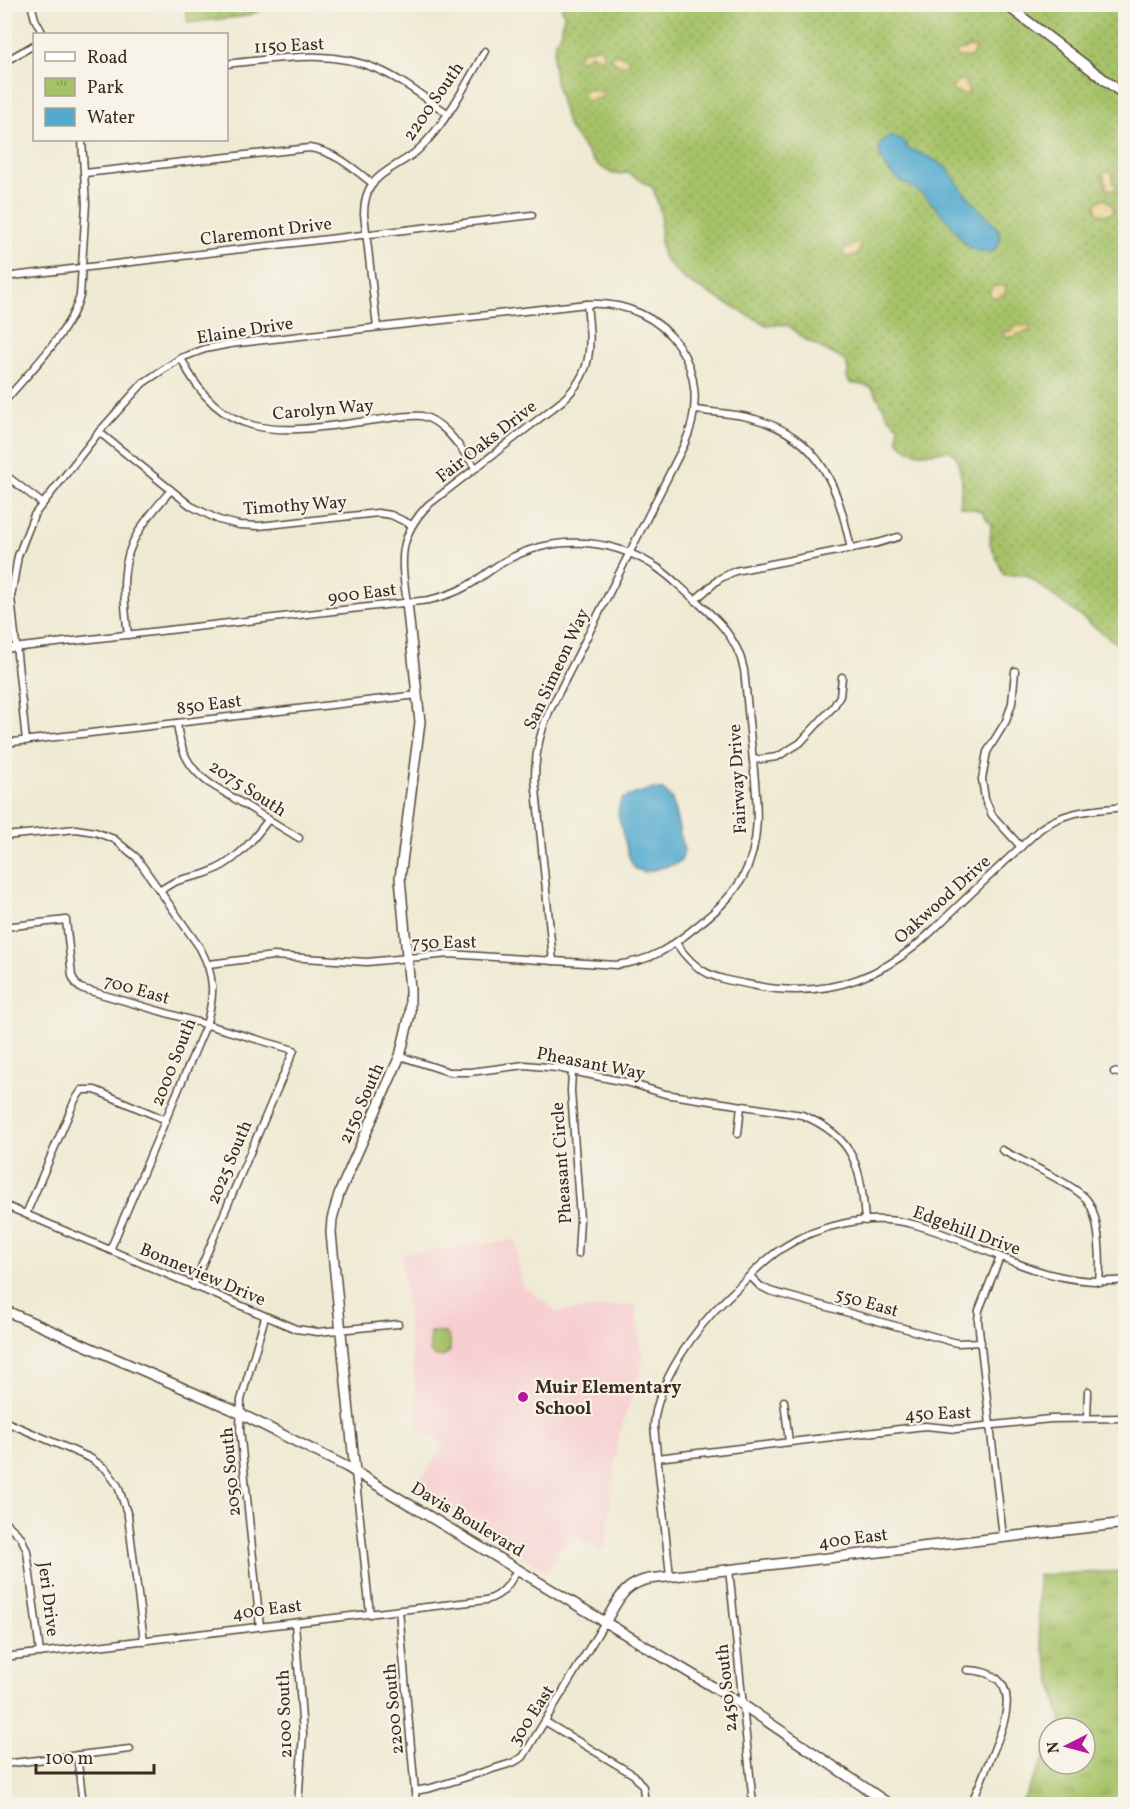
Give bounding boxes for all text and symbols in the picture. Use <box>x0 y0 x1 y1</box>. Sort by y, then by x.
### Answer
street label: 1150 East <box>253 32 325 61</box>
legend <box>33 33 228 141</box>
text: Road <box>87 46 128 71</box>
street label: 2200 South <box>398 57 471 146</box>
text: Park <box>87 76 124 101</box>
text: Water <box>87 106 135 131</box>
street label: Claremont Drive <box>199 212 333 253</box>
street label: Elaine Drive <box>195 312 295 351</box>
street label: Carolyn Way <box>271 394 375 427</box>
street label: Fair Oaks Drive <box>431 395 543 490</box>
street label: Timothy Way <box>242 490 348 523</box>
street label: 900 East <box>326 578 398 611</box>
street label: San Simeon Way <box>518 605 597 734</box>
street label: 850 East <box>175 689 243 722</box>
street label: Fairway Drive <box>723 723 754 835</box>
street label: 2075 South <box>203 755 291 824</box>
street label: Oakwood Drive <box>889 850 997 950</box>
street label: 750 East <box>411 930 477 957</box>
street label: 700 East <box>101 969 172 1012</box>
street label: 2000 South <box>145 1015 203 1110</box>
street label: Pheasant Way <box>534 1042 648 1087</box>
street label: 2150 South <box>333 1059 391 1148</box>
street label: Pheasant Circle <box>546 1101 579 1225</box>
street label: 2025 South <box>201 1117 259 1208</box>
street label: Edgehill Drive <box>909 1200 1024 1263</box>
street label: Bonneview Drive <box>135 1238 269 1313</box>
street label: 550 East <box>832 1282 901 1324</box>
place label: Muir Elementary School <box>535 1376 681 1422</box>
marker: Muir Elementary School <box>516 1390 530 1404</box>
street label: 450 East <box>904 1401 972 1428</box>
street label: 2050 South <box>215 1426 248 1518</box>
street label: Davis Boulevard <box>406 1476 529 1564</box>
street label: 400 East <box>817 1523 889 1556</box>
street label: Jeri Drive <box>31 1560 64 1638</box>
street label: 400 East <box>231 1594 303 1627</box>
street label: 2450 South <box>710 1642 745 1733</box>
street label: 2200 South <box>378 1662 411 1756</box>
street label: 2100 South <box>271 1669 300 1759</box>
street label: 300 East <box>503 1680 561 1751</box>
north arrow <box>1037 1716 1097 1776</box>
scale bar <box>36 1737 154 1775</box>
text: N <box>1042 1740 1066 1754</box>
text: 100 m <box>45 1747 94 1772</box>

